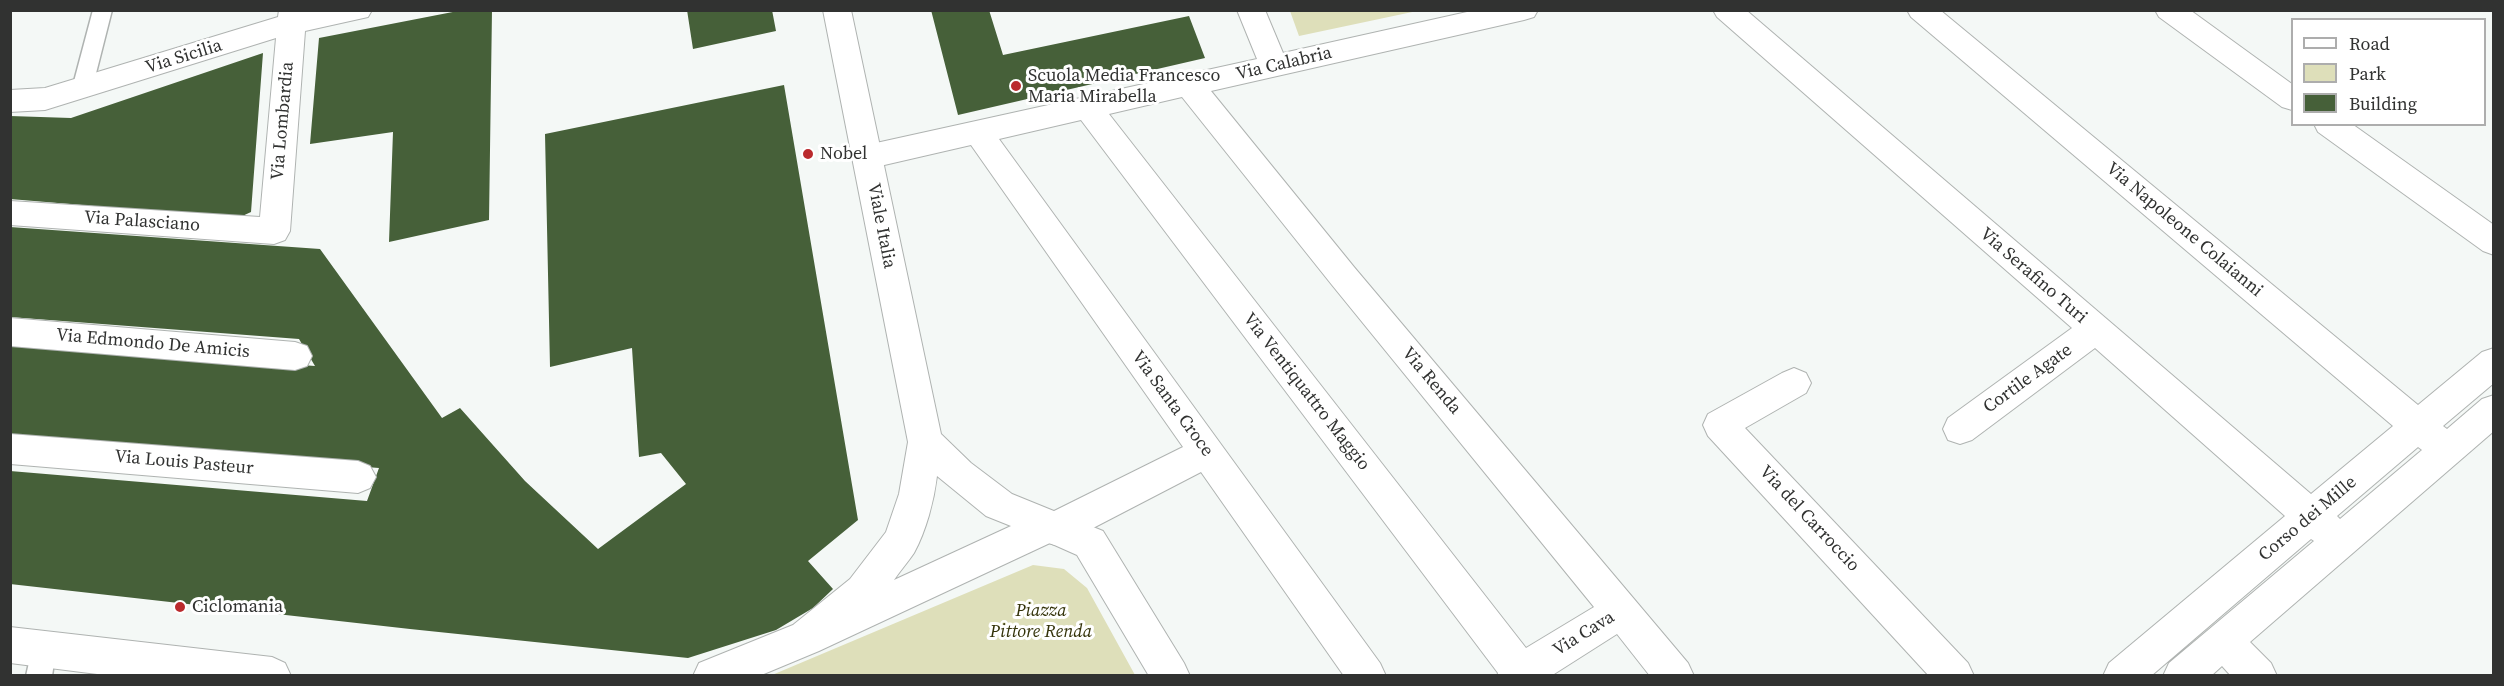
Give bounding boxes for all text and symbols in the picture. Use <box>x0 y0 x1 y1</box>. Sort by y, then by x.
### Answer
legend <box>2291 18 2486 126</box>
text: Road <box>2349 31 2390 56</box>
street label: Via Sicilia <box>143 35 225 79</box>
street label: Via Calabria <box>1234 42 1334 86</box>
street label: Via Lombardia <box>267 61 299 181</box>
text: Park <box>2349 61 2386 86</box>
place label: Scuola Media Francesco Maria Mirabella <box>1028 65 1220 107</box>
marker: Scuola Media Francesco Maria Mirabella <box>1009 79 1023 93</box>
text: Building <box>2349 91 2417 116</box>
place label: Nobel <box>820 143 867 165</box>
marker: Nobel <box>801 147 815 161</box>
street label: Via Napoleone Colaianni <box>2101 158 2267 302</box>
street label: Viale Italia <box>862 182 900 270</box>
street label: Via Palasciano <box>83 207 201 237</box>
street label: Via Serafino Turi <box>1975 224 2091 328</box>
street label: Via Ventiquattro Maggio <box>1238 309 1374 475</box>
street label: Via Edmondo De Amicis <box>55 325 251 363</box>
street label: Cortile Agate <box>1979 340 2077 418</box>
street label: Via Renda <box>1397 343 1465 419</box>
street label: Via Santa Croce <box>1126 347 1218 461</box>
street label: Via Louis Pasteur <box>114 446 254 480</box>
street label: Via del Carroccio <box>1754 461 1864 577</box>
street label: Corso dei Mille <box>2255 472 2361 566</box>
place label: Ciclomania <box>192 596 283 618</box>
marker: Ciclomania <box>173 600 187 614</box>
park label: Piazza Pittore Renda <box>990 600 1092 642</box>
street label: Via Cava <box>1549 607 1619 661</box>

